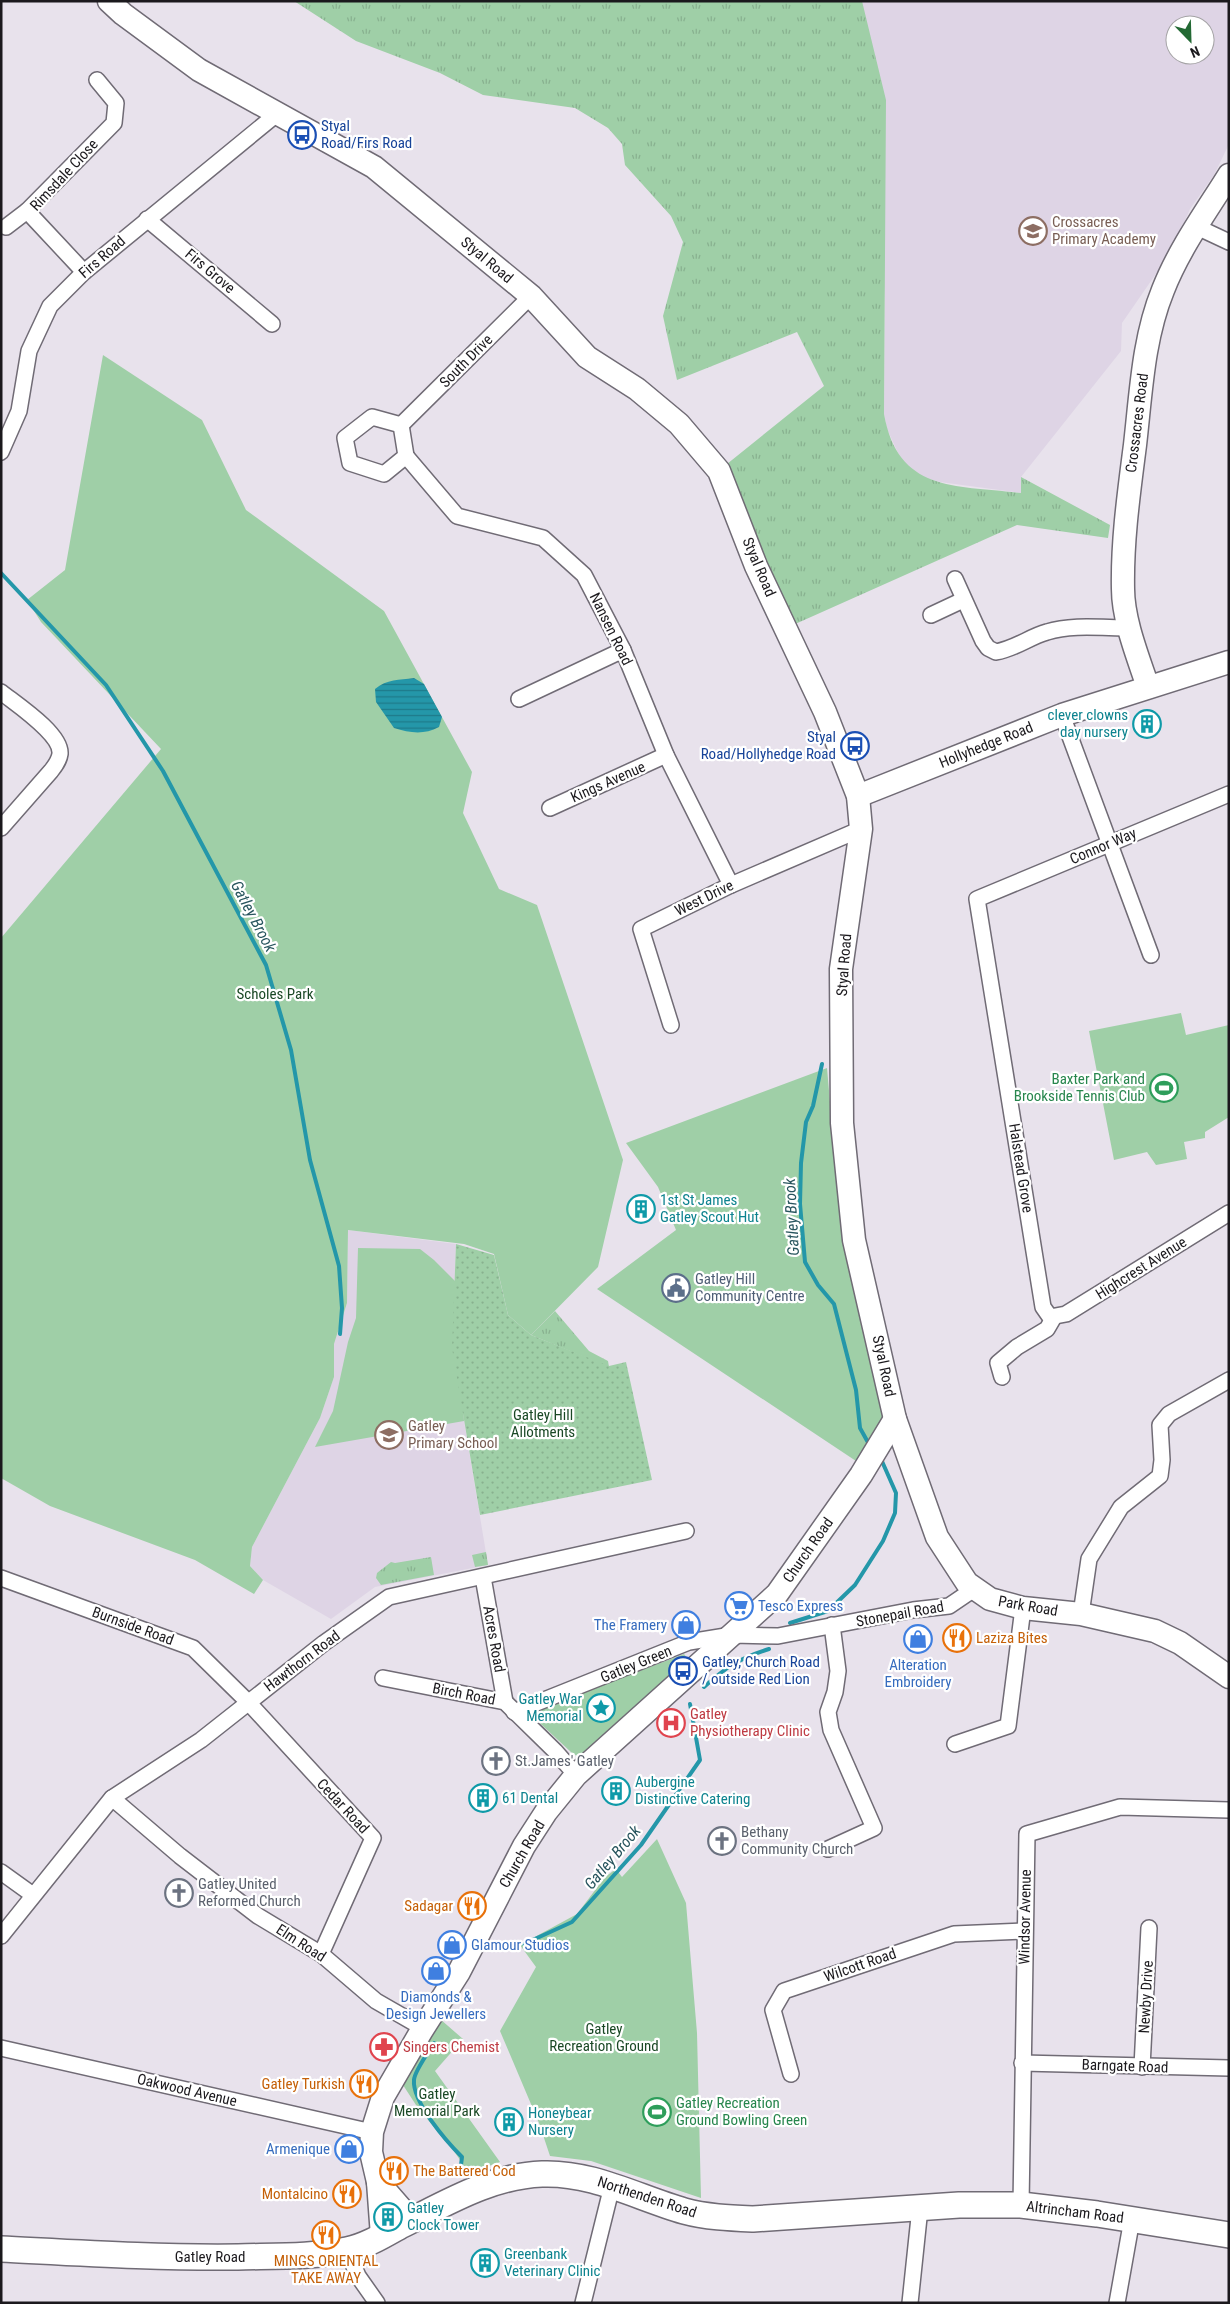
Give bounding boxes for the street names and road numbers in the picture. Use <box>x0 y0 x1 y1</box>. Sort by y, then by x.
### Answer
street label: Rimsdale Close <box>26 135 102 215</box>
street label: Firs Road <box>75 232 129 282</box>
street label: Styal Road <box>457 233 517 287</box>
street label: Firs Grove <box>181 245 239 297</box>
street label: South Drive <box>436 331 496 391</box>
street label: Crossacres Road <box>1122 372 1152 474</box>
street label: Styal Road <box>738 535 780 599</box>
street label: Nansen Road <box>586 590 636 668</box>
street label: Hollyhedge Road <box>936 718 1036 772</box>
street label: Kings Avenue <box>568 758 648 806</box>
street label: Connor Way <box>1067 824 1139 868</box>
street label: West Drive <box>672 876 736 920</box>
street label: Styal Road <box>833 933 855 997</box>
street label: Halstead Grove <box>1005 1122 1037 1214</box>
street label: Highcrest Avenue <box>1092 1233 1190 1303</box>
street label: Styal Road <box>869 1334 899 1398</box>
street label: Church Road <box>779 1514 837 1586</box>
street label: Park Road <box>997 1592 1059 1620</box>
street label: Stonepail Road <box>855 1597 945 1631</box>
street label: Burnside Road <box>90 1603 176 1649</box>
street label: Acres Road <box>479 1604 509 1674</box>
street label: Hawthorn Road <box>260 1626 344 1696</box>
street label: Gatley Green <box>598 1642 674 1686</box>
street label: Birch Road <box>431 1679 497 1709</box>
street label: Cedar Road <box>313 1775 373 1837</box>
street label: Church Road <box>495 1817 549 1891</box>
street label: Windsor Avenue <box>1015 1869 1035 1965</box>
street label: Elm Road <box>273 1920 329 1966</box>
street label: Wilcott Road <box>822 1944 898 1986</box>
street label: Newby Drive <box>1135 1960 1157 2034</box>
street label: Barngate Road <box>1081 2055 1169 2077</box>
street label: Oakwood Avenue <box>135 2070 239 2110</box>
street label: Northenden Road <box>595 2173 699 2221</box>
street label: Altrincham Road <box>1025 2197 1125 2227</box>
street label: Gatley Road <box>175 2248 245 2266</box>

